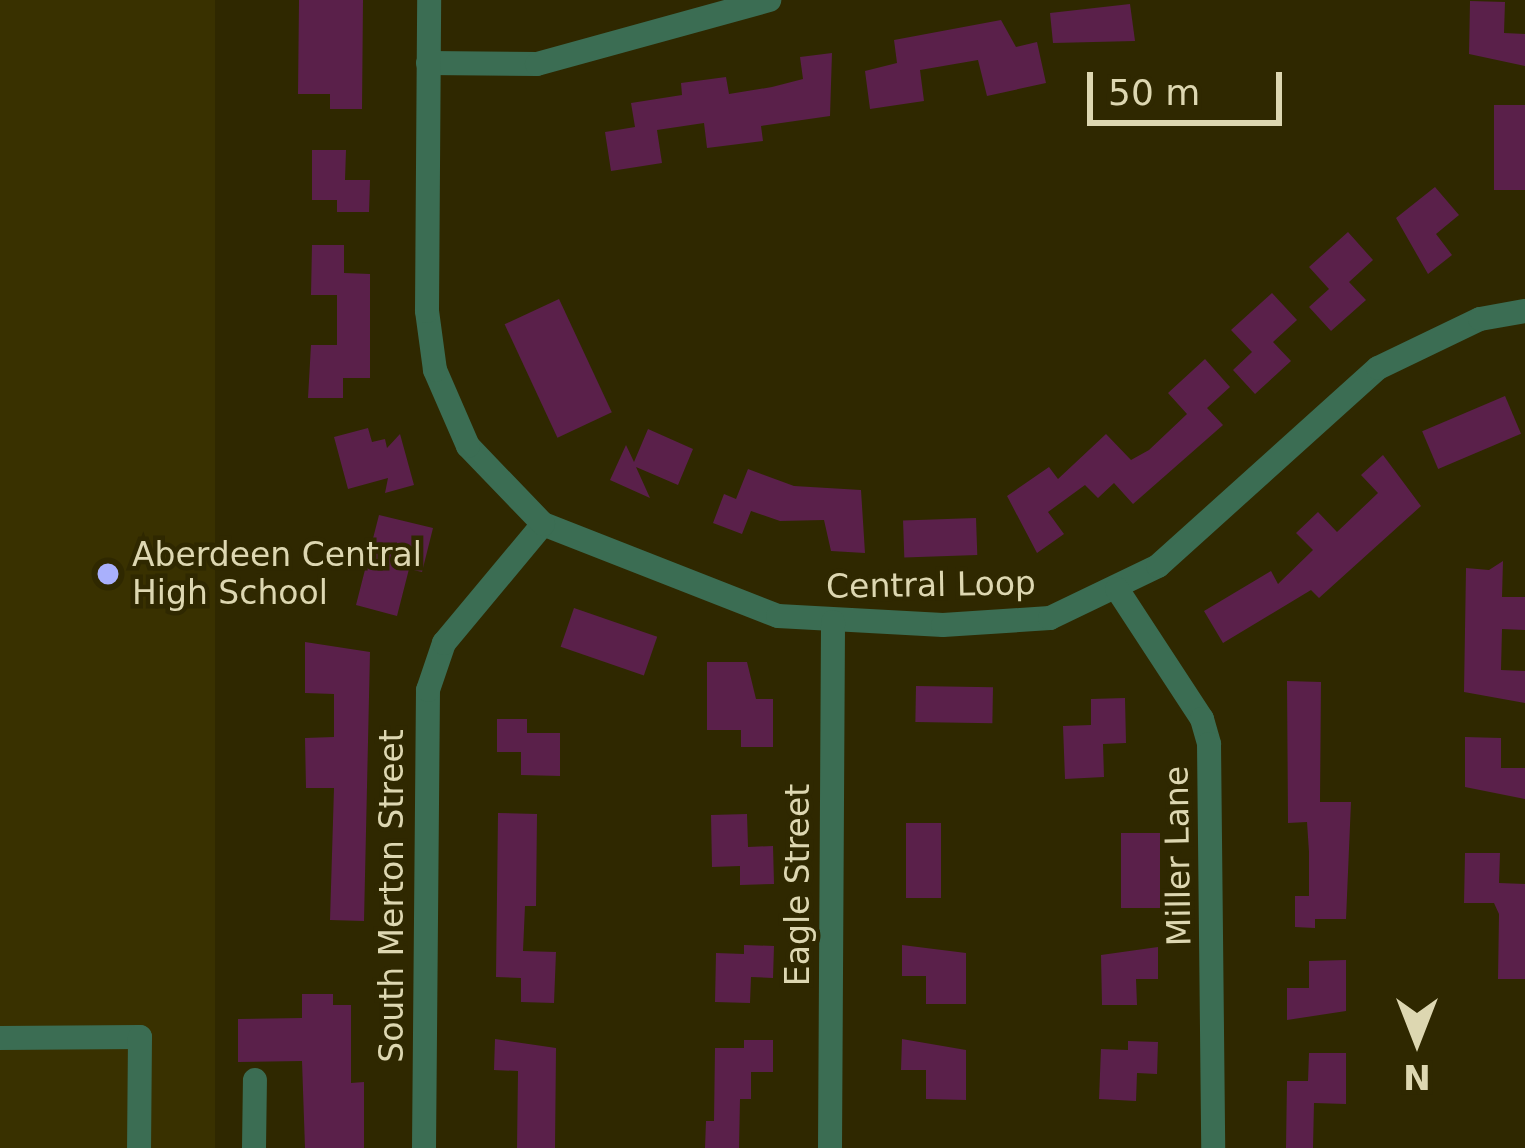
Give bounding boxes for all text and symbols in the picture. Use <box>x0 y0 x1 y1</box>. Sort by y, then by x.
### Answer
scale bar <box>1093 48 1288 122</box>
text: 50 m <box>1108 72 1200 113</box>
place label: Aberdeen Central High School <box>132 535 422 613</box>
marker: Aberdeen Central High School <box>95 561 121 587</box>
street label: Central Loop <box>826 563 1036 607</box>
street label: South Merton Street <box>372 729 412 1063</box>
street label: Miller Lane <box>1157 766 1199 946</box>
street label: Eagle Street <box>778 784 818 986</box>
north arrow <box>1357 980 1477 1100</box>
text: N <box>1403 1057 1431 1096</box>

